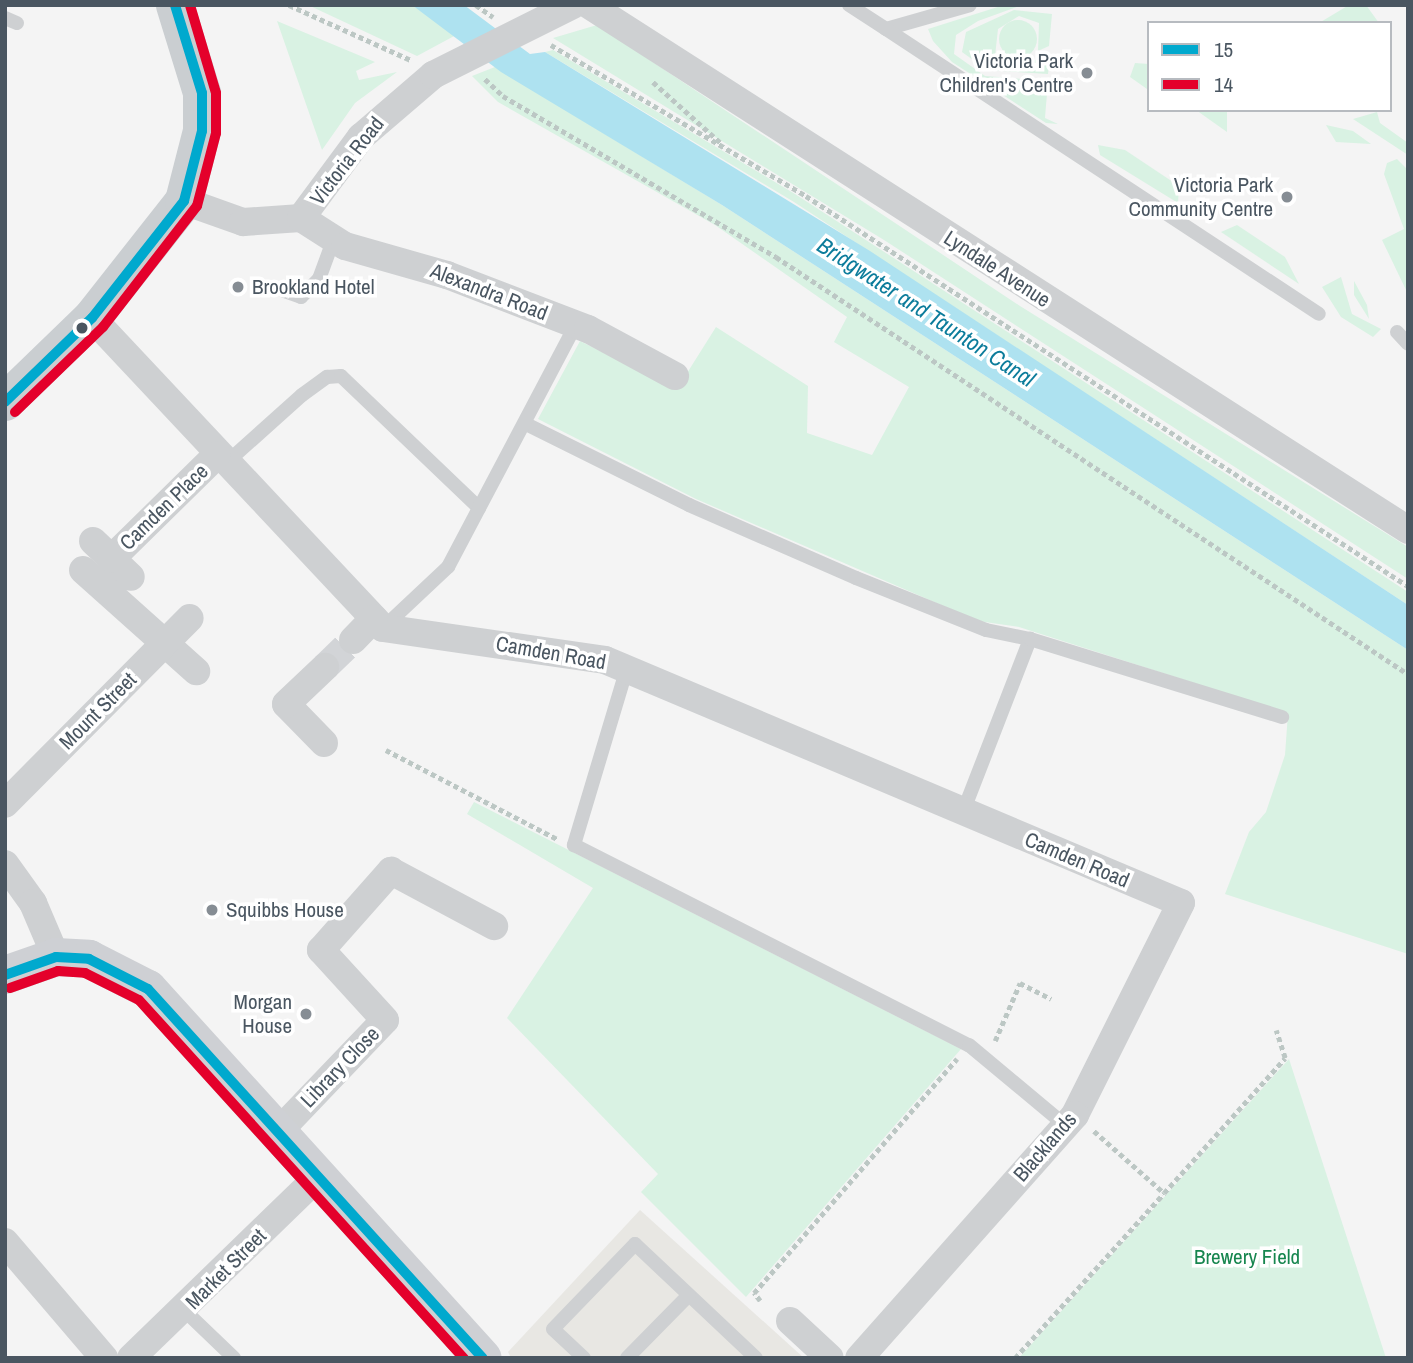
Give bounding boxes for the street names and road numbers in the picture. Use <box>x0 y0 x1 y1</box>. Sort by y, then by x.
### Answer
street label: Victoria Road <box>305 112 389 210</box>
street label: Lyndale Avenue <box>939 225 1055 313</box>
street label: Alexandra Road <box>427 258 551 326</box>
street label: Camden Place <box>115 459 213 555</box>
street label: Camden Road <box>494 631 608 675</box>
street label: Mount Street <box>54 667 142 755</box>
street label: Camden Road <box>1021 827 1133 893</box>
street label: Library Close <box>295 1021 385 1113</box>
street label: Blacklands <box>1008 1107 1082 1187</box>
street label: Market Street <box>181 1224 271 1314</box>

